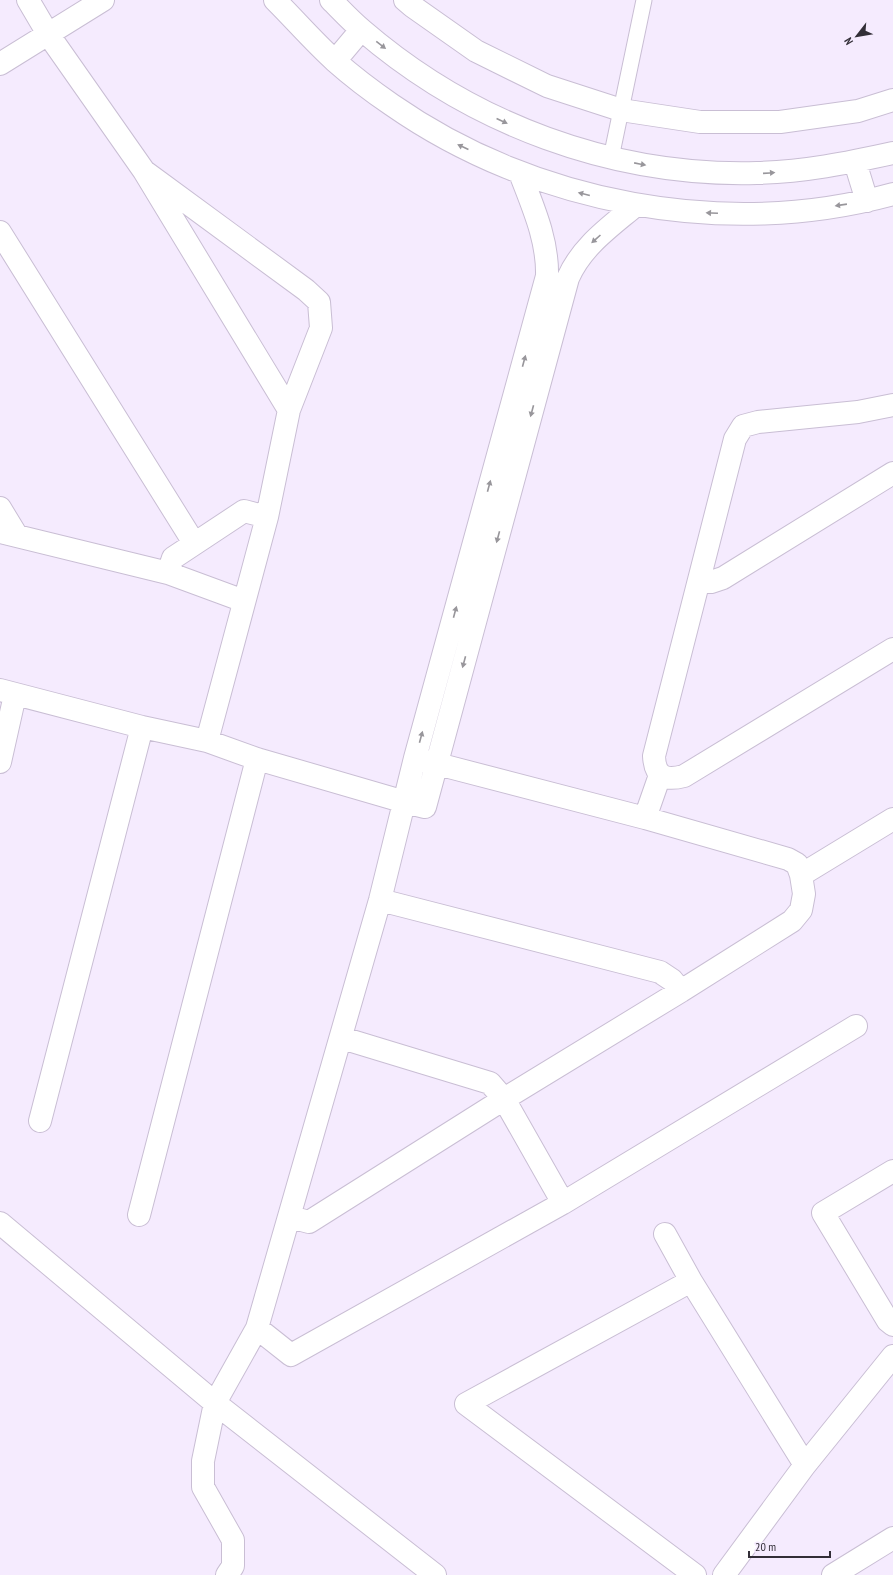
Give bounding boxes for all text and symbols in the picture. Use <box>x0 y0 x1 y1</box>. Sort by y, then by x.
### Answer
north arrow <box>837 16 877 56</box>
text: N <box>841 35 856 47</box>
one-way arrow <box>375 41 386 50</box>
one-way arrow <box>497 118 508 124</box>
one-way arrow <box>457 144 468 150</box>
one-way arrow <box>633 161 646 167</box>
one-way arrow <box>763 169 775 176</box>
one-way arrow <box>577 190 590 196</box>
one-way arrow <box>835 202 847 208</box>
one-way arrow <box>706 210 718 217</box>
one-way arrow <box>590 235 601 244</box>
one-way arrow <box>521 354 527 367</box>
one-way arrow <box>529 406 535 418</box>
one-way arrow <box>487 480 493 492</box>
one-way arrow <box>495 531 501 543</box>
one-way arrow <box>453 605 459 618</box>
one-way arrow <box>461 656 467 668</box>
one-way arrow <box>418 731 424 743</box>
scale bar <box>749 1533 830 1559</box>
text: 20 m <box>755 1539 776 1554</box>

